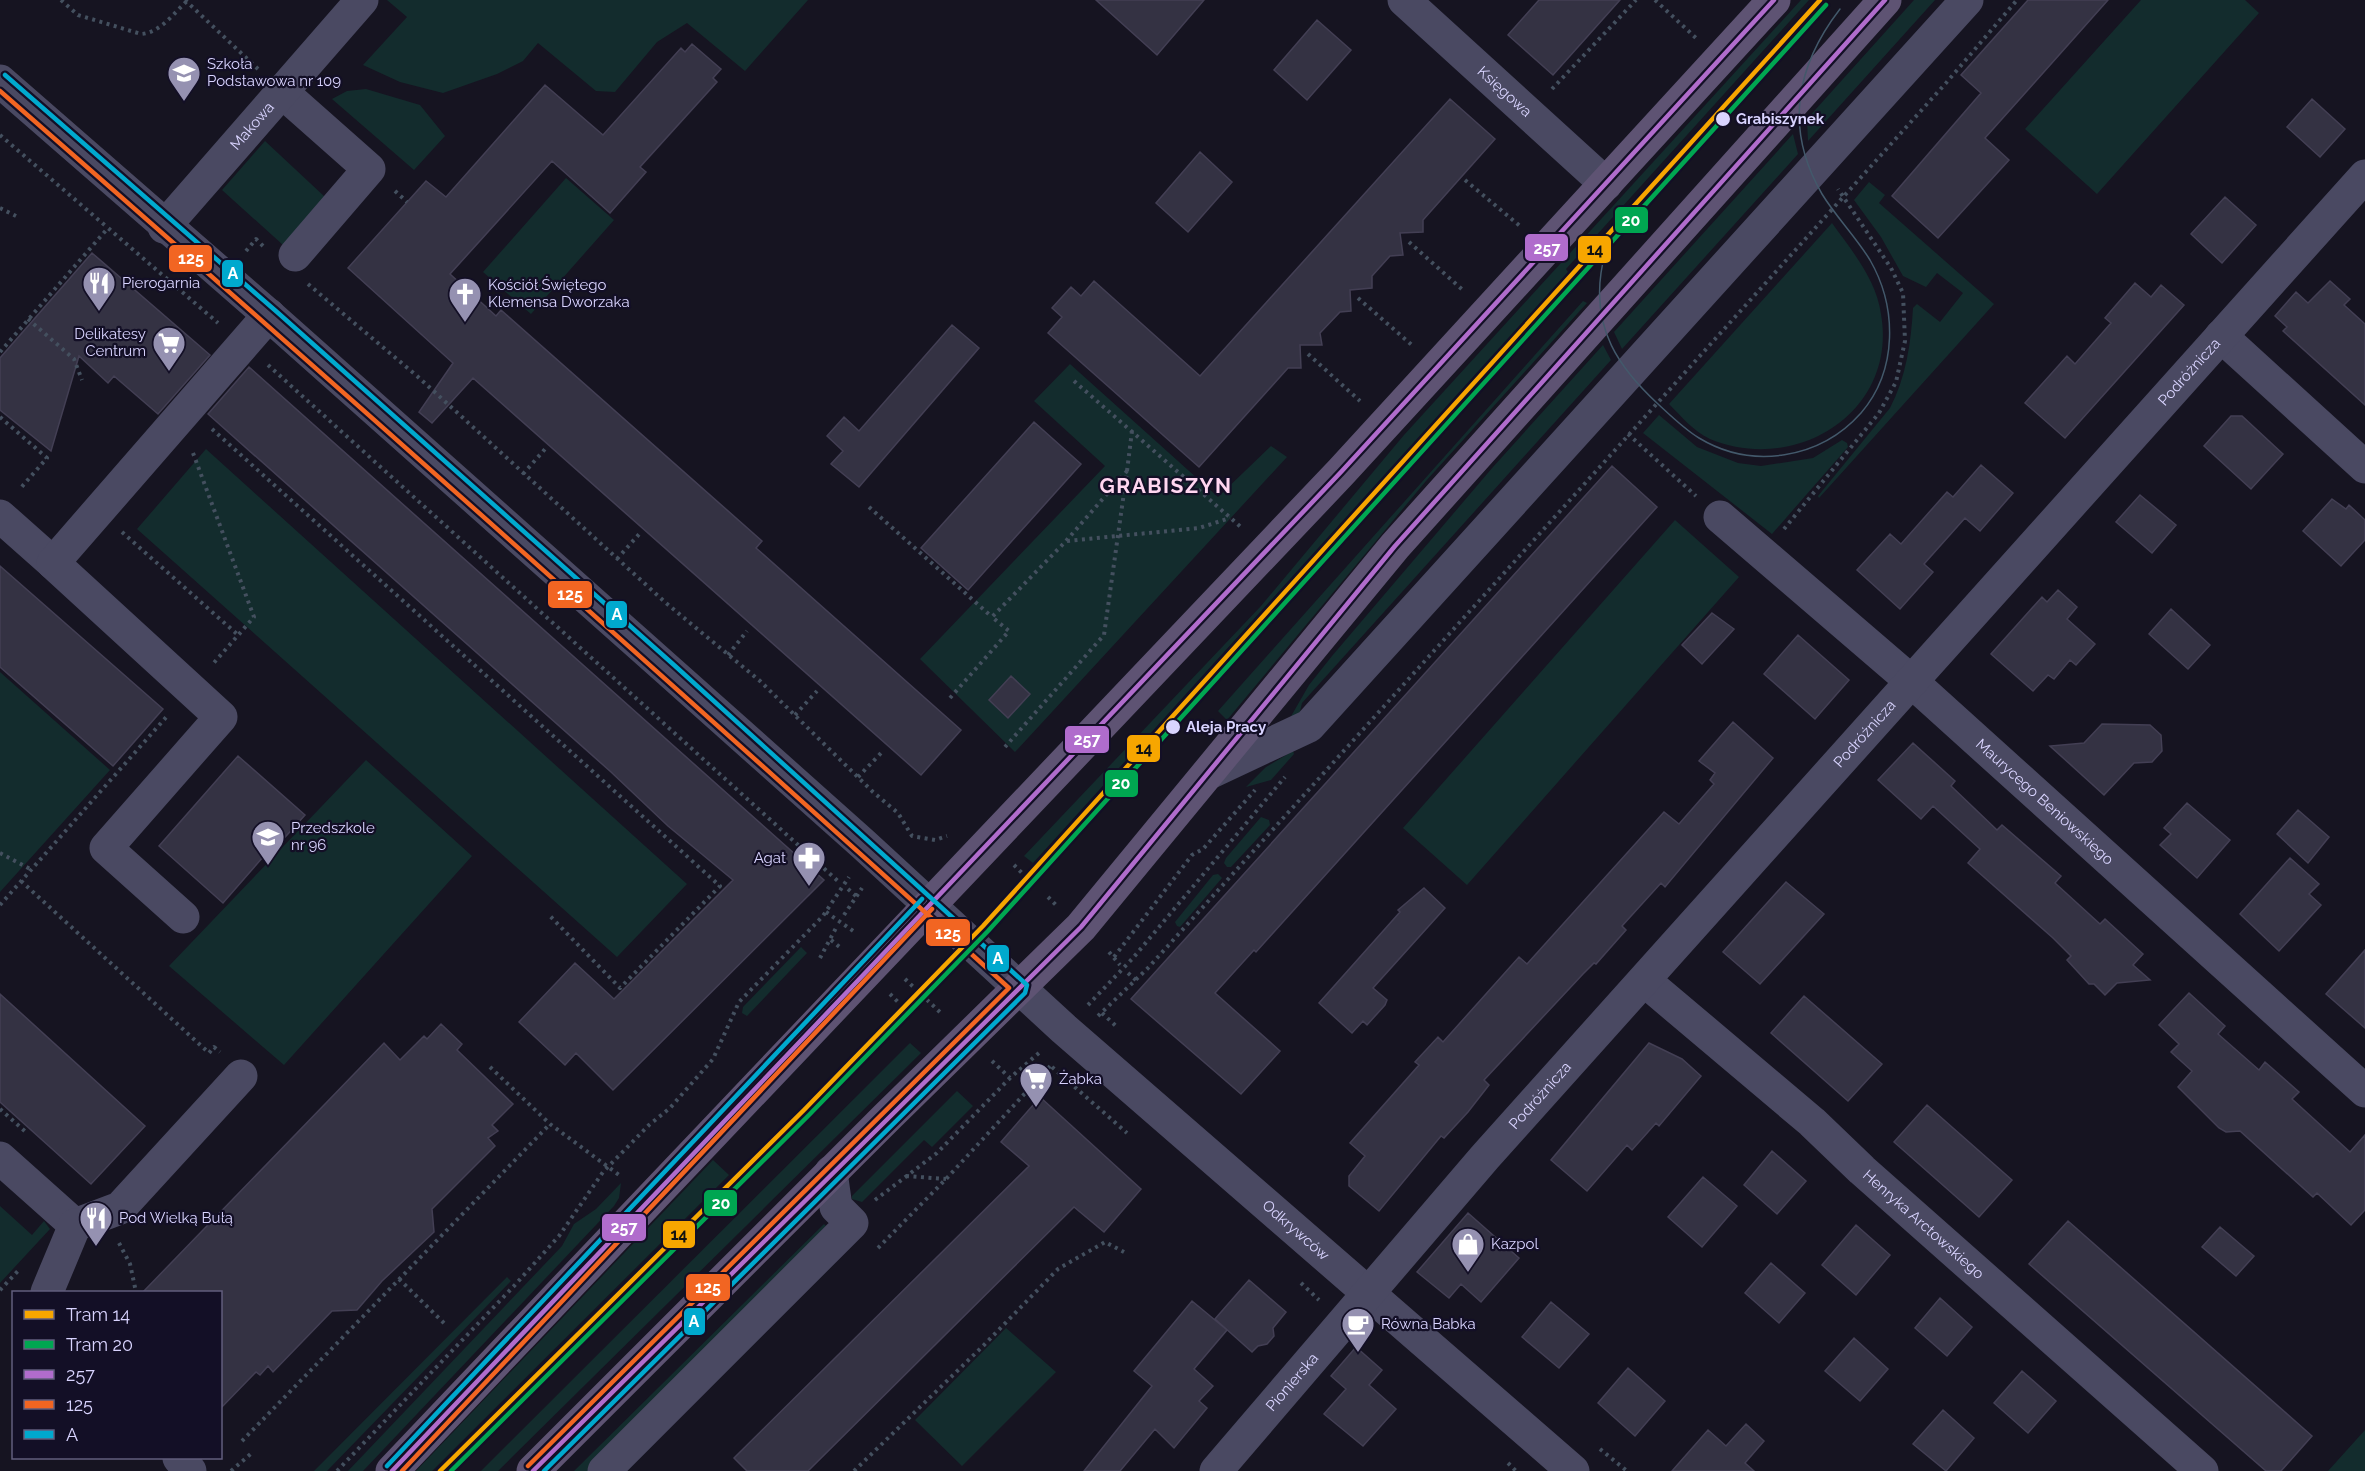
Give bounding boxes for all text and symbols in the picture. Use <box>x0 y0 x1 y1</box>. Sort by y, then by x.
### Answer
school or university icon: Szkoła Podstawowa nr 109 <box>166 55 202 102</box>
place label: Szkoła Podstawowa nr 109 <box>207 55 341 90</box>
street label: Księgowa <box>1474 62 1535 121</box>
street label: Makowa <box>226 98 278 154</box>
marker: Grabiszynek <box>1714 110 1732 128</box>
place label: Grabiszynek <box>1736 110 1825 128</box>
line badge: 20 <box>1614 206 1649 234</box>
text: 20 <box>1622 211 1641 230</box>
line badge: 257 <box>1524 233 1569 262</box>
line badge: 14 <box>1577 235 1612 264</box>
text: 257 <box>1534 239 1560 258</box>
text: 14 <box>1586 240 1604 259</box>
line badge: 125 <box>168 244 213 273</box>
text: 125 <box>178 249 204 268</box>
line badge: A <box>221 259 244 288</box>
text: A <box>228 264 239 283</box>
restaurant icon: Pierogarnia <box>81 265 117 312</box>
place label: Pierogarnia <box>122 274 200 292</box>
church icon: Kościół Świętego Klemensa Dworzaka <box>447 276 483 323</box>
place label: Kościół Świętego Klemensa Dworzaka <box>488 276 630 311</box>
place label: Delikatesy Centrum <box>74 325 146 360</box>
supermarket icon: Delikatesy Centrum <box>151 325 187 372</box>
street label: Podróżnicza <box>2154 335 2224 409</box>
district label: GRABISZYN <box>1099 473 1233 498</box>
line badge: 125 <box>547 580 593 609</box>
text: 125 <box>557 585 583 604</box>
line badge: A <box>605 600 628 629</box>
text: A <box>612 605 623 624</box>
street label: Podróżnicza <box>1830 696 1900 771</box>
marker: Aleja Pracy <box>1164 718 1182 736</box>
place label: Aleja Pracy <box>1186 718 1267 736</box>
line badge: 257 <box>1064 725 1110 754</box>
text: 257 <box>1074 730 1100 749</box>
line badge: 14 <box>1126 734 1161 763</box>
street label: Maurycego Beniowskiego <box>1972 735 2117 869</box>
text: 14 <box>1135 739 1153 758</box>
line badge: 20 <box>1104 769 1139 798</box>
text: 20 <box>1112 774 1131 793</box>
school or university icon: Przedszkole nr 96 <box>250 819 286 866</box>
place label: Przedszkole nr 96 <box>291 819 375 854</box>
pharmacy icon: Agat <box>791 840 827 887</box>
place label: Agat <box>754 849 786 867</box>
line badge: 125 <box>925 918 971 947</box>
text: 125 <box>935 924 961 943</box>
line badge: A <box>986 944 1010 973</box>
text: A <box>993 949 1004 968</box>
street label: Podróżnicza <box>1505 1058 1575 1133</box>
supermarket icon: Żabka <box>1018 1061 1054 1108</box>
place label: Żabka <box>1059 1069 1102 1088</box>
street label: Henryka Arctowskiego <box>1859 1166 1988 1283</box>
line badge: 20 <box>703 1189 738 1217</box>
text: 20 <box>712 1194 731 1213</box>
street label: Odkrywców <box>1259 1196 1333 1264</box>
restaurant icon: Pod Wielką Bułą <box>78 1200 114 1247</box>
place label: Pod Wielką Bułą <box>119 1209 233 1227</box>
line badge: 257 <box>601 1213 647 1242</box>
text: 257 <box>611 1218 637 1237</box>
line badge: 14 <box>662 1220 696 1249</box>
text: 14 <box>670 1225 688 1244</box>
shop icon: Kazpol <box>1450 1226 1486 1273</box>
place label: Kazpol <box>1491 1235 1539 1253</box>
line badge: 125 <box>685 1273 731 1302</box>
text: 125 <box>695 1278 721 1297</box>
legend <box>12 1291 222 1459</box>
text: Tram 14 <box>66 1304 130 1325</box>
cafe icon: Równa Babka <box>1340 1306 1376 1353</box>
line badge: A <box>683 1307 706 1336</box>
text: A <box>689 1312 700 1331</box>
place label: Równa Babka <box>1381 1315 1476 1333</box>
text: Tram 20 <box>66 1334 133 1355</box>
street label: Pionierska <box>1262 1349 1322 1415</box>
text: 257 <box>66 1364 95 1385</box>
text: 125 <box>66 1394 93 1415</box>
text: A <box>66 1424 78 1445</box>

